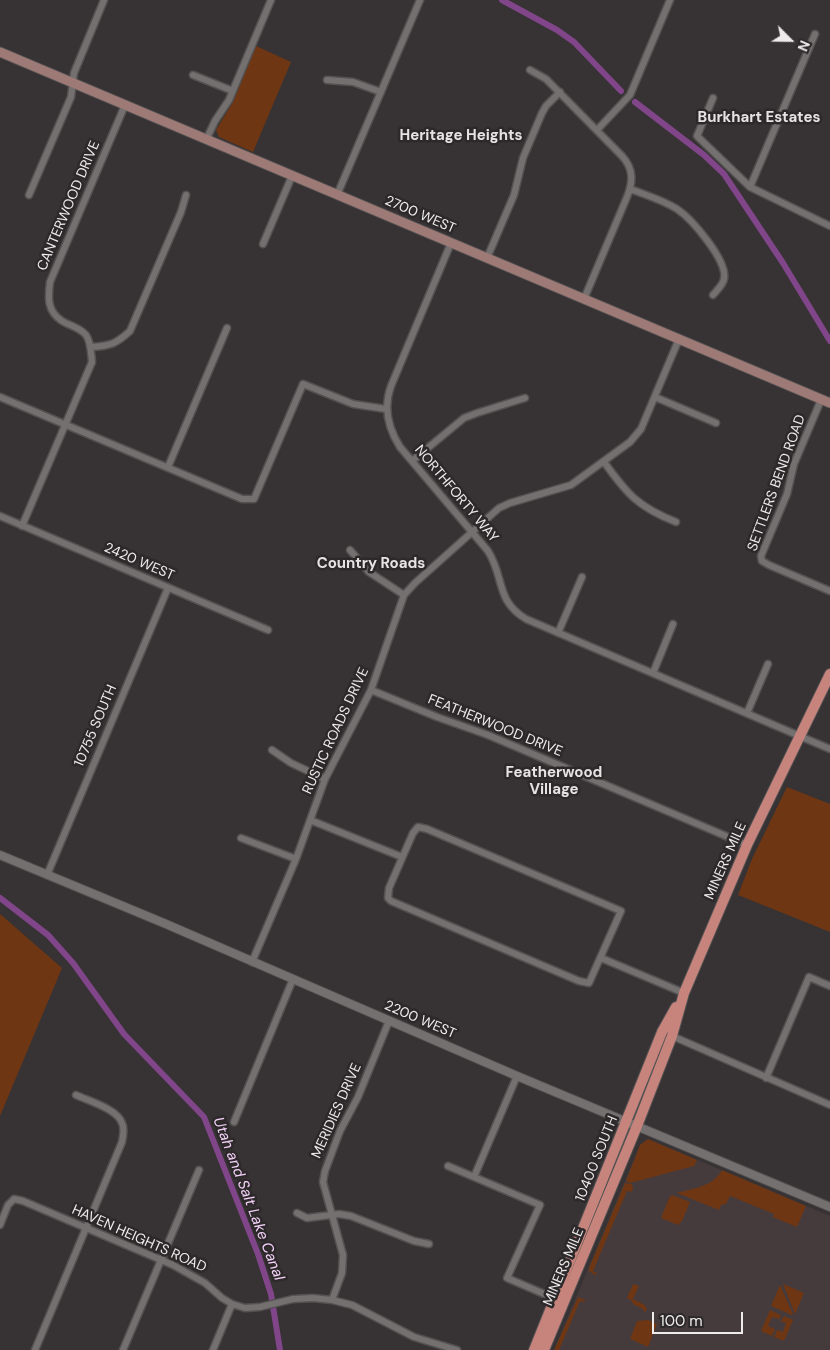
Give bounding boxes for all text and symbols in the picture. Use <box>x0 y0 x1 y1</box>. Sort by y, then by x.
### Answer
north arrow <box>765 15 815 65</box>
text: N <box>794 38 814 54</box>
district label: Burkhart Estates <box>698 109 820 127</box>
district label: Heritage Heights <box>400 127 522 145</box>
street label: CANTERWOOD DRIVE <box>34 139 104 273</box>
street label: 2700 WEST <box>382 193 458 237</box>
street label: SETTLERS BEND ROAD <box>744 412 810 554</box>
street label: NORTHFORTY WAY <box>411 442 501 546</box>
street label: 2420 WEST <box>101 540 177 584</box>
district label: Country Roads <box>317 555 425 573</box>
street label: RUSTIC ROADS DRIVE <box>299 665 373 797</box>
street label: 10755 SOUTH <box>71 683 121 769</box>
street label: FEATHERWOOD DRIVE <box>425 691 565 761</box>
district label: Featherwood Village <box>506 764 602 799</box>
street label: MINERS MILE <box>701 820 751 902</box>
street label: 2200 WEST <box>382 997 458 1043</box>
street label: MERIDIES DRIVE <box>308 1061 366 1161</box>
street label: 10400 SOUTH <box>572 1114 622 1204</box>
water label: Utah and Salt Lake Canal <box>209 1115 287 1283</box>
street label: HAVEN HEIGHTS ROAD <box>69 1202 209 1276</box>
street label: MINERS MILE <box>540 1225 588 1309</box>
scale bar <box>655 1302 746 1334</box>
text: 100 m <box>660 1311 703 1331</box>

